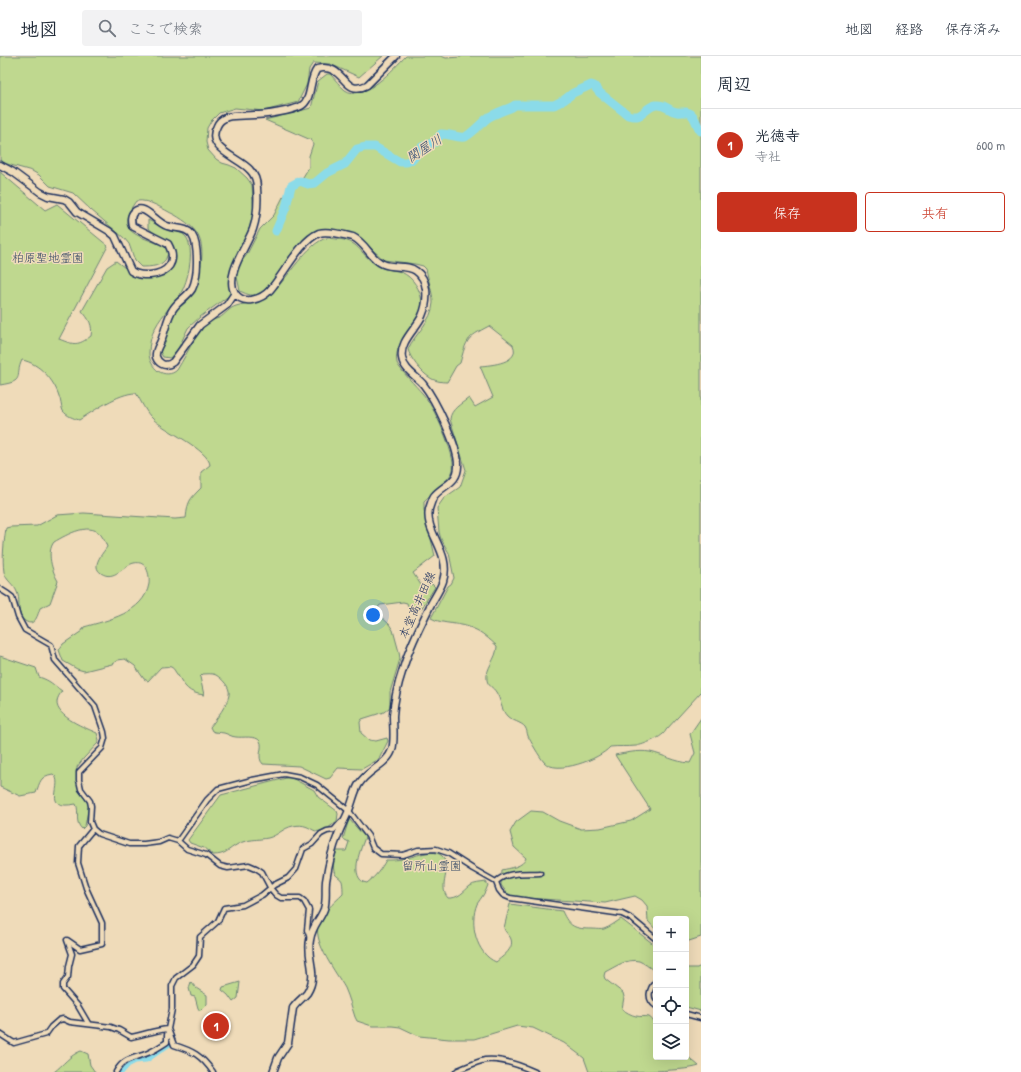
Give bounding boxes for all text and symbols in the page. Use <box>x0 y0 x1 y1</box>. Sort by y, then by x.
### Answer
search box <box>82 10 362 46</box>
text: 地図 <box>20 16 58 42</box>
icon: search <box>96 17 118 39</box>
text: ここで検索 <box>128 18 203 39</box>
text: 地図 <box>845 19 873 38</box>
text: 経路 <box>895 19 923 38</box>
text: 保存済み <box>945 19 1001 38</box>
text: 周辺 <box>717 72 751 95</box>
text: 光徳寺 <box>755 125 800 146</box>
water label: 関屋川 <box>403 130 445 166</box>
text: 1 <box>728 136 732 154</box>
text: 600 m <box>976 136 1005 154</box>
text: 寺社 <box>755 147 781 165</box>
button: 保存 <box>717 192 857 232</box>
button: 共有 <box>865 192 1005 232</box>
park label: 柏原聖地霊園 <box>12 249 84 266</box>
street label: 本堂高井田線 <box>394 568 439 641</box>
your location <box>363 605 383 625</box>
park label: 留所山霊園 <box>402 857 462 874</box>
map controls <box>653 916 689 1060</box>
button: + <box>653 916 689 952</box>
button: − <box>653 952 689 988</box>
button: locate <box>653 988 689 1024</box>
pin: 1 <box>203 1011 229 1041</box>
button: layers <box>653 1024 689 1060</box>

